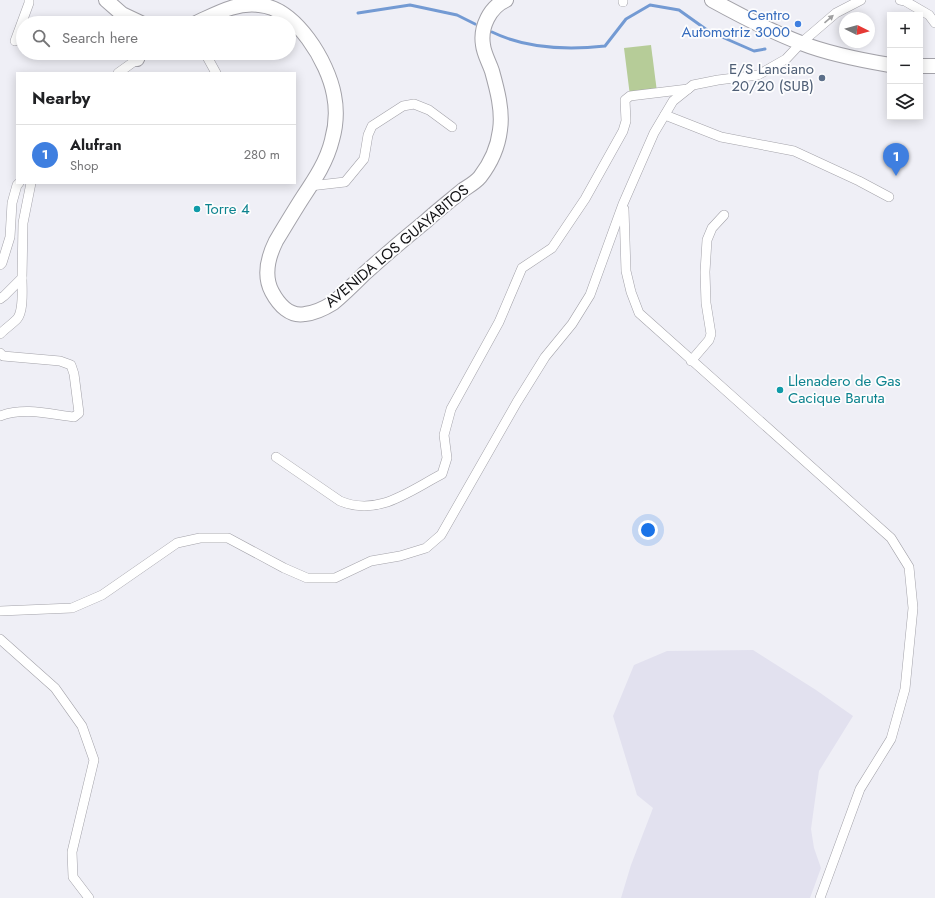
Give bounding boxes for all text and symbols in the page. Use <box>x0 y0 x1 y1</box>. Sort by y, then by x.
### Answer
place label: Centro Automotriz 3000 <box>682 4 790 43</box>
north arrow <box>839 12 875 48</box>
map controls <box>887 12 923 120</box>
button: + <box>887 12 923 48</box>
one-way arrow <box>824 15 835 24</box>
search box <box>16 16 296 60</box>
marker: Centro Automotriz 3000 <box>793 19 803 29</box>
icon: search <box>30 27 52 49</box>
text: Search here <box>62 27 138 49</box>
button: − <box>887 48 923 84</box>
place label: E/S Lanciano 20/20 (SUB) <box>729 58 814 97</box>
marker: E/S Lanciano 20/20 (SUB) <box>817 73 827 83</box>
button: layers <box>887 84 923 120</box>
text: Nearby <box>32 86 90 110</box>
text: Alufran <box>70 134 122 156</box>
pin: 1 <box>883 143 909 176</box>
text: 1 <box>42 145 48 164</box>
text: 280 m <box>244 145 280 164</box>
text: Shop <box>70 156 98 175</box>
street label: AVENIDA LOS GUAYABITOS <box>320 179 474 313</box>
place label: Torre 4 <box>205 198 250 220</box>
marker: Torre 4 <box>192 204 202 214</box>
place label: Llenadero de Gas Cacique Baruta <box>788 370 901 409</box>
marker: Llenadero de Gas Cacique Baruta <box>775 385 785 395</box>
your location <box>638 520 658 540</box>

